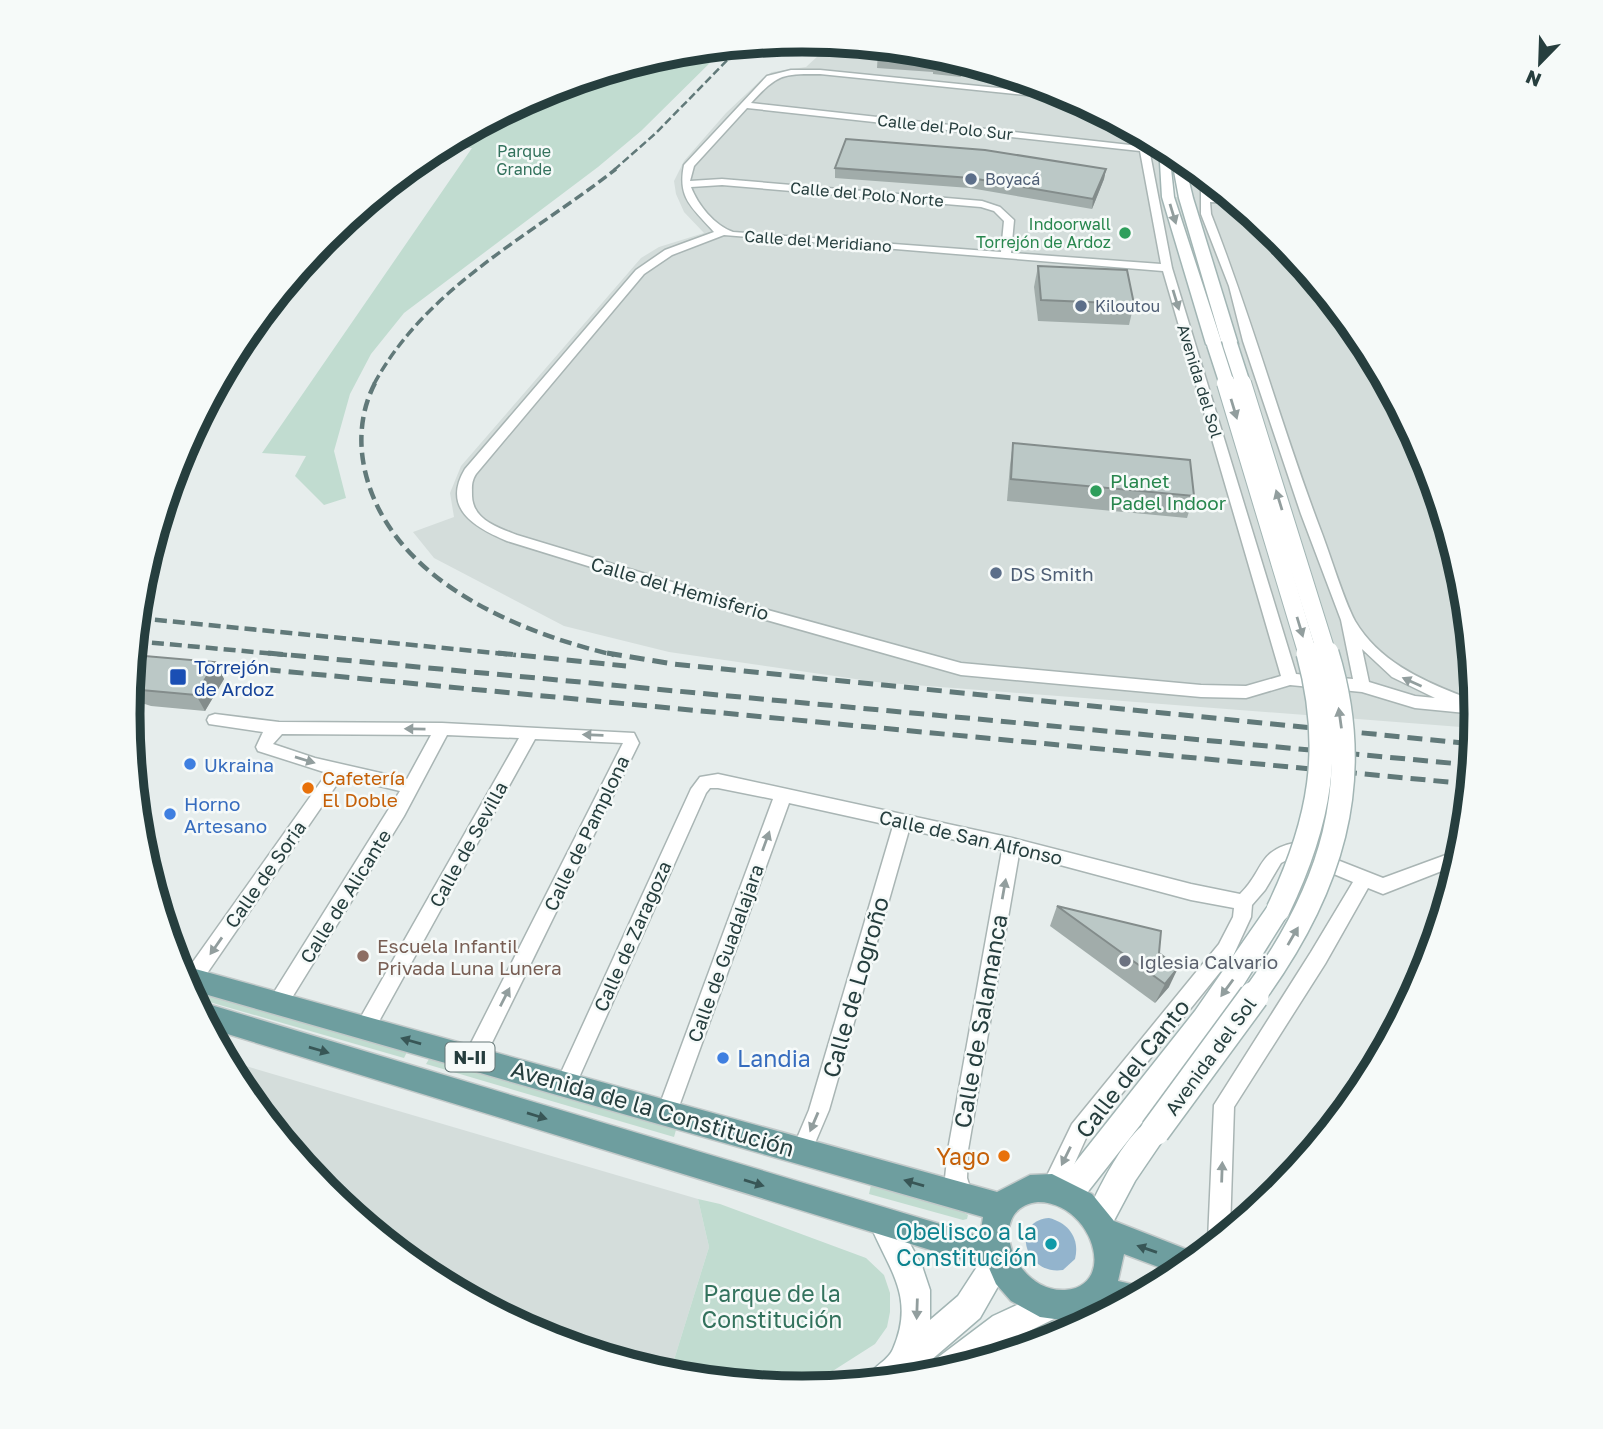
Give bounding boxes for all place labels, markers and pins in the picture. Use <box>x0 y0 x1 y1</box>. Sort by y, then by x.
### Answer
place label: Boyacá <box>985 169 1040 189</box>
marker: Boyacá <box>963 171 979 187</box>
place label: Indoorwall Torrejón de Ardoz <box>976 214 1111 252</box>
marker: Indoorwall Torrejón de Ardoz <box>1117 225 1133 241</box>
place label: Kiloutou <box>1095 296 1160 316</box>
marker: Kiloutou <box>1073 298 1089 314</box>
place label: Planet Padel Indoor <box>1110 469 1227 514</box>
marker: Planet Padel Indoor <box>1088 483 1104 499</box>
place label: DS Smith <box>1010 562 1094 585</box>
marker: DS Smith <box>988 565 1004 581</box>
place label: Torrejón de Ardoz <box>194 655 274 700</box>
marker: Torrejón de Ardoz <box>168 667 188 687</box>
place label: Ukraina <box>204 753 274 776</box>
marker: Ukraina <box>182 756 198 772</box>
place label: Cafetería El Doble <box>322 766 405 811</box>
marker: Cafetería El Doble <box>300 780 316 796</box>
place label: Horno Artesano <box>184 792 267 837</box>
marker: Horno Artesano <box>162 806 178 822</box>
place label: Escuela Infantil Privada Luna Lunera <box>377 934 562 979</box>
marker: Escuela Infantil Privada Luna Lunera <box>355 948 371 964</box>
place label: Iglesia Calvario <box>1139 950 1278 973</box>
marker: Iglesia Calvario <box>1117 953 1133 969</box>
place label: Landia <box>737 1044 811 1072</box>
marker: Landia <box>715 1050 731 1066</box>
place label: Yago <box>936 1142 990 1170</box>
marker: Yago <box>996 1148 1012 1164</box>
place label: Obelisco a la Constitución <box>896 1217 1037 1271</box>
marker: Obelisco a la Constitución <box>1043 1236 1059 1252</box>

